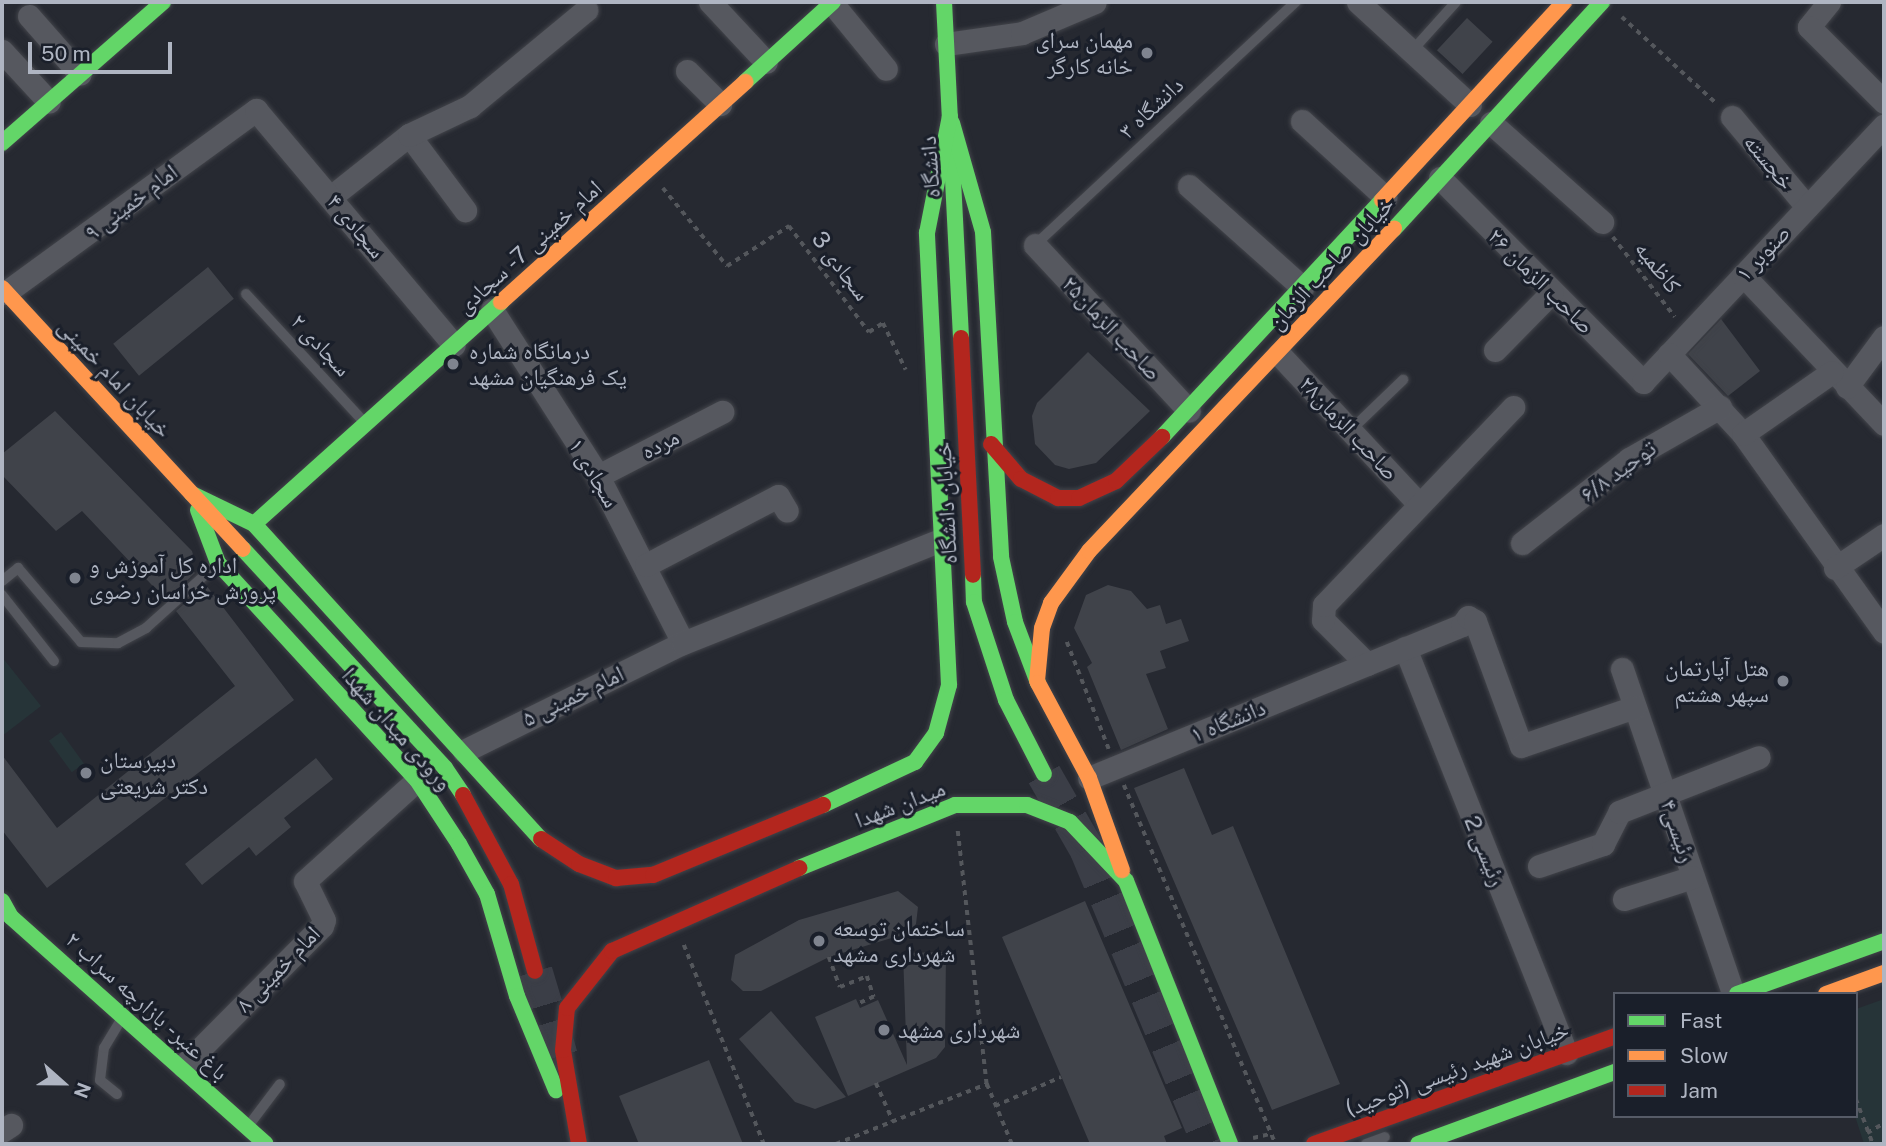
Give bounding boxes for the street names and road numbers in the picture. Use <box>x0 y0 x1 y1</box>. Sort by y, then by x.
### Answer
street label: دانشگاه ۳ <box>1113 71 1189 145</box>
street label: خجسته <box>1738 129 1800 195</box>
street label: دانشگاه <box>914 135 946 199</box>
street label: امام خمینی ۹ <box>79 158 183 246</box>
street label: امام خمینی 7 - سجادی <box>448 172 610 322</box>
street label: سجادی ۴ <box>321 188 391 264</box>
street label: خیابان صاحب الزمان <box>1262 191 1400 335</box>
street label: صنوبر ۱ <box>1730 219 1796 287</box>
street label: صاحب الزمان ۲۶ <box>1482 222 1600 340</box>
street label: سجادی 3 <box>806 226 876 306</box>
street label: کاظمیه <box>1629 235 1687 299</box>
street label: صاحب الزمان۲۵ <box>1057 270 1167 386</box>
street label: سجادی ۲ <box>285 308 357 382</box>
street label: خیابان امام خمینی <box>53 312 177 444</box>
street label: صاحب الزمان۲۸ <box>1294 370 1404 486</box>
street label: مرده <box>637 423 683 465</box>
street label: سجادی ۱ <box>563 433 625 513</box>
street label: توحید ۶/۸ <box>1575 434 1661 508</box>
street label: خیابان دانشگاه <box>929 441 963 565</box>
street label: امام خمینی ۵ <box>518 660 628 732</box>
street label: ورودی میدان شهدا <box>336 662 458 796</box>
street label: دانشگاه ۱ <box>1187 694 1269 748</box>
street label: میدان شهدا <box>851 774 949 834</box>
street label: رئیسی۴ <box>1654 796 1702 866</box>
street label: رئیسی 2 <box>1458 812 1512 890</box>
street label: امام خمینی ۸ <box>230 920 326 1018</box>
street label: باغ عنبر - بازارچه سراب ۲ <box>58 924 236 1088</box>
street label: خیابان شهید رئیسی (توحید) <box>1342 1016 1572 1122</box>

